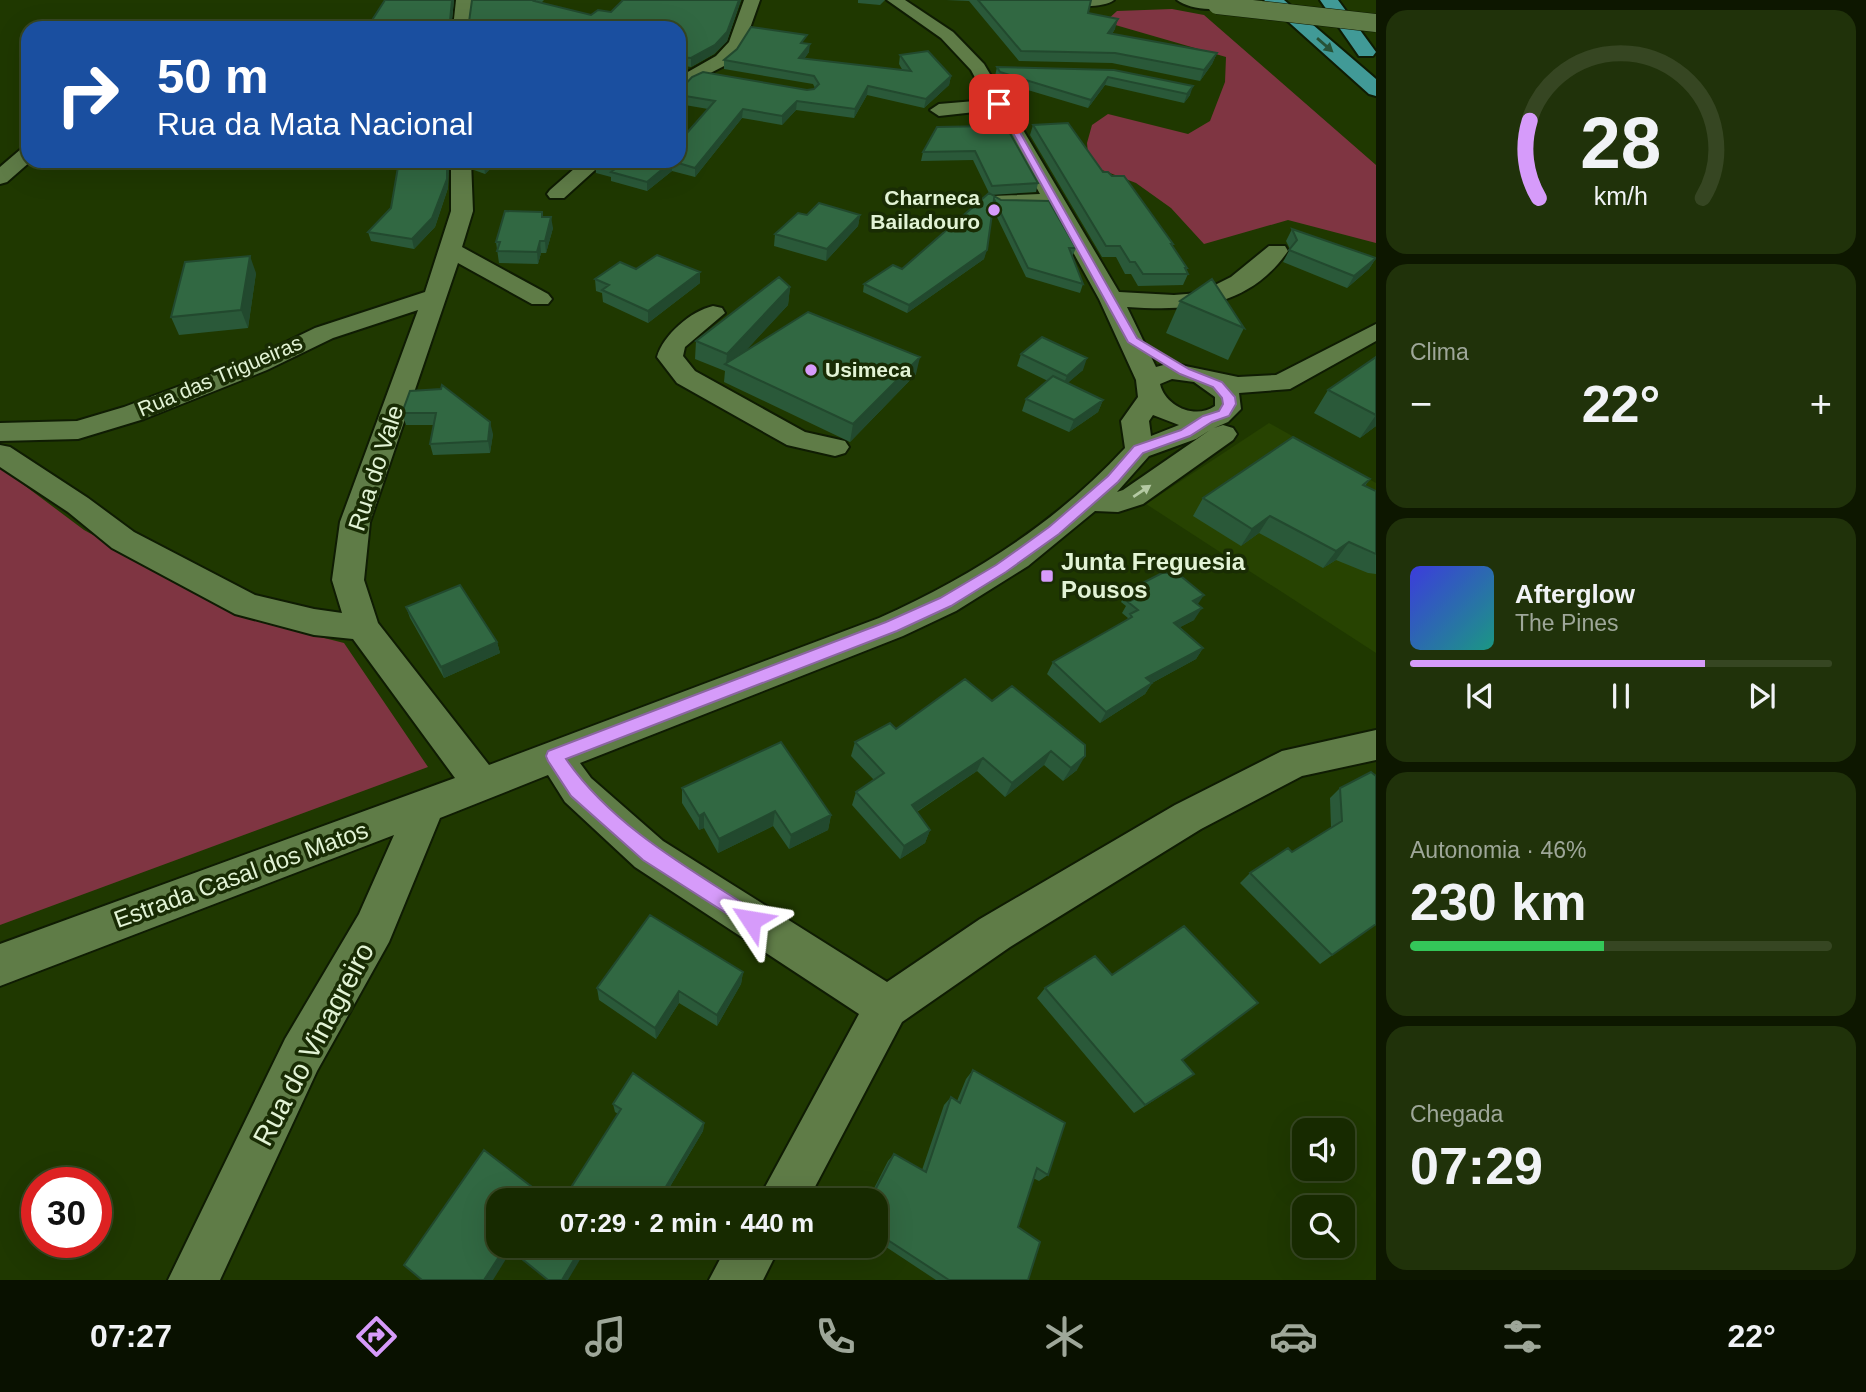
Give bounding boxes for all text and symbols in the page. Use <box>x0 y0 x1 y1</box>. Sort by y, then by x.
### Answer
one-way arrow <box>1316 37 1333 52</box>
icon: right <box>42 49 133 140</box>
text: 50 m <box>157 49 269 103</box>
pin <box>969 74 1029 134</box>
icon: arrive <box>980 85 1018 123</box>
text: 28 <box>1581 102 1661 183</box>
text: Rua da Mata Nacional <box>157 106 474 142</box>
text: km/h <box>1594 182 1648 210</box>
place label: Charneca Bailadouro <box>870 186 980 233</box>
marker: Charneca Bailadouro <box>986 202 1002 218</box>
street label: Rua das Trigueiras <box>134 331 305 421</box>
text: Clima <box>1410 339 1469 365</box>
place label: Usimeca <box>825 358 912 381</box>
marker: Usimeca <box>803 362 819 378</box>
text: 22° <box>1582 375 1660 433</box>
text: − <box>1410 383 1432 425</box>
text: + <box>1810 383 1832 425</box>
street label: Rua do Vale <box>343 402 408 534</box>
one-way arrow <box>1132 484 1152 497</box>
place label: Junta Freguesia Pousos <box>1061 548 1246 603</box>
marker: Junta Freguesia Pousos <box>1039 568 1055 584</box>
text: Afterglow <box>1515 579 1635 609</box>
text: The Pines <box>1515 610 1619 636</box>
icon: previous <box>1461 677 1499 715</box>
icon: pause <box>1602 677 1640 715</box>
icon: next <box>1743 677 1781 715</box>
street label: Estrada Casal dos Matos <box>110 816 371 933</box>
text: Autonomia · 46% <box>1410 837 1586 863</box>
text: 230 km <box>1410 873 1586 931</box>
position arrow <box>714 883 788 957</box>
street label: Rua do Vinagreiro <box>247 938 380 1151</box>
text: Chegada <box>1410 1101 1503 1127</box>
map controls <box>1292 1118 1355 1258</box>
button: sound <box>1292 1118 1355 1181</box>
text: 07:29 <box>1410 1137 1543 1195</box>
speed limit sign: 30 <box>21 1167 112 1258</box>
button: search <box>1292 1195 1355 1258</box>
text: 07:29 · 2 min · 440 m <box>560 1208 814 1238</box>
icon: directions <box>352 1312 401 1361</box>
icon: music <box>581 1312 630 1361</box>
icon: phone <box>811 1312 860 1361</box>
icon: climate <box>1040 1312 1089 1361</box>
icon: car <box>1269 1312 1318 1361</box>
icon: filters <box>1498 1312 1547 1361</box>
text: 07:27 <box>90 1318 172 1354</box>
text: 22° <box>1727 1318 1776 1354</box>

